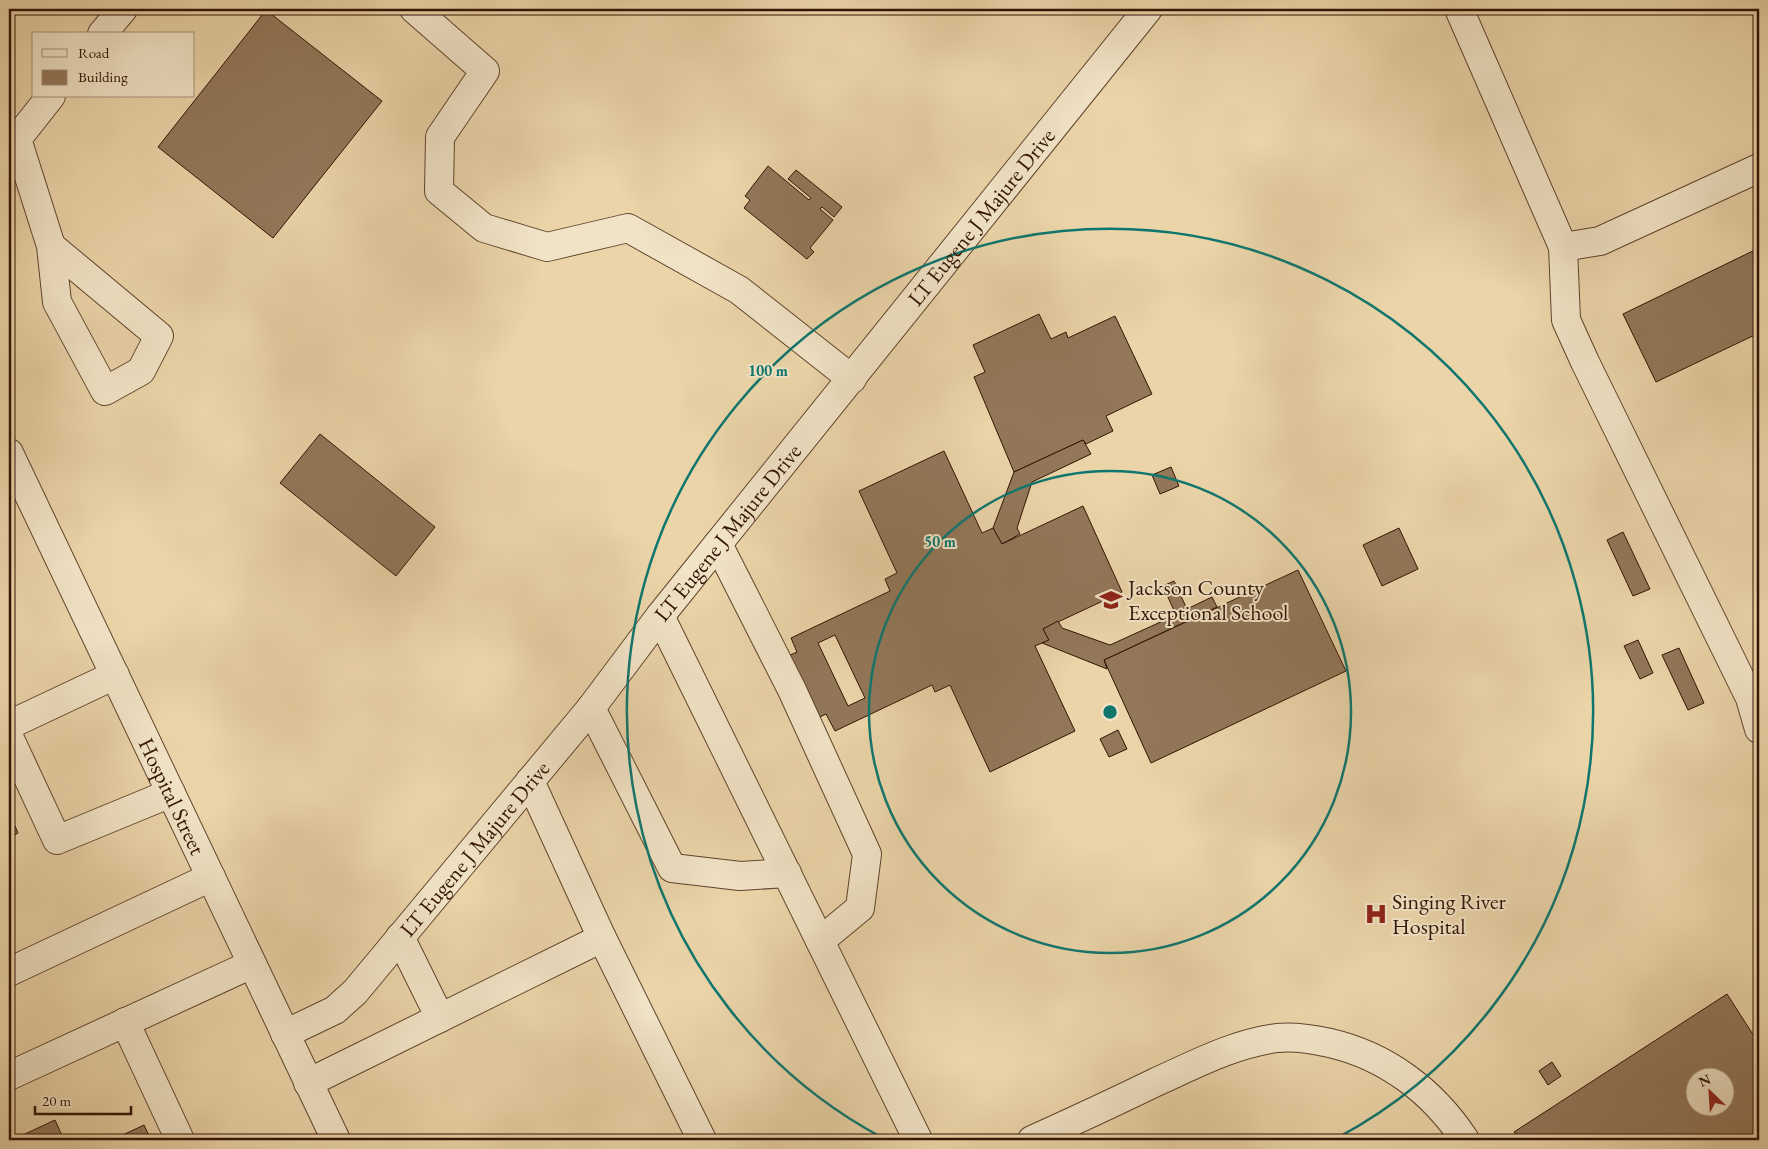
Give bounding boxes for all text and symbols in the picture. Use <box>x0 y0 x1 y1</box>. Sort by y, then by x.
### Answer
legend <box>32 32 195 98</box>
text: Road <box>78 43 110 62</box>
text: Building <box>78 67 128 86</box>
street label: LT Eugene J Majure Drive <box>901 122 1062 312</box>
text: 100 m <box>748 361 788 380</box>
street label: LT Eugene J Majure Drive <box>647 437 808 627</box>
text: 50 m <box>924 532 956 551</box>
place label: Jackson County Exceptional School <box>1126 573 1288 627</box>
school or university icon: Jackson County Exceptional School <box>1098 587 1124 613</box>
centre of rings <box>1101 703 1119 721</box>
street label: Hospital Street <box>132 733 212 860</box>
street label: LT Eugene J Majure Drive <box>393 755 556 943</box>
place label: Singing River Hospital <box>1392 887 1507 941</box>
hospital icon: Singing River Hospital <box>1363 901 1389 927</box>
north arrow <box>1686 1066 1736 1116</box>
text: N <box>1696 1069 1714 1091</box>
scale bar <box>35 1084 131 1116</box>
text: 20 m <box>42 1091 71 1110</box>

